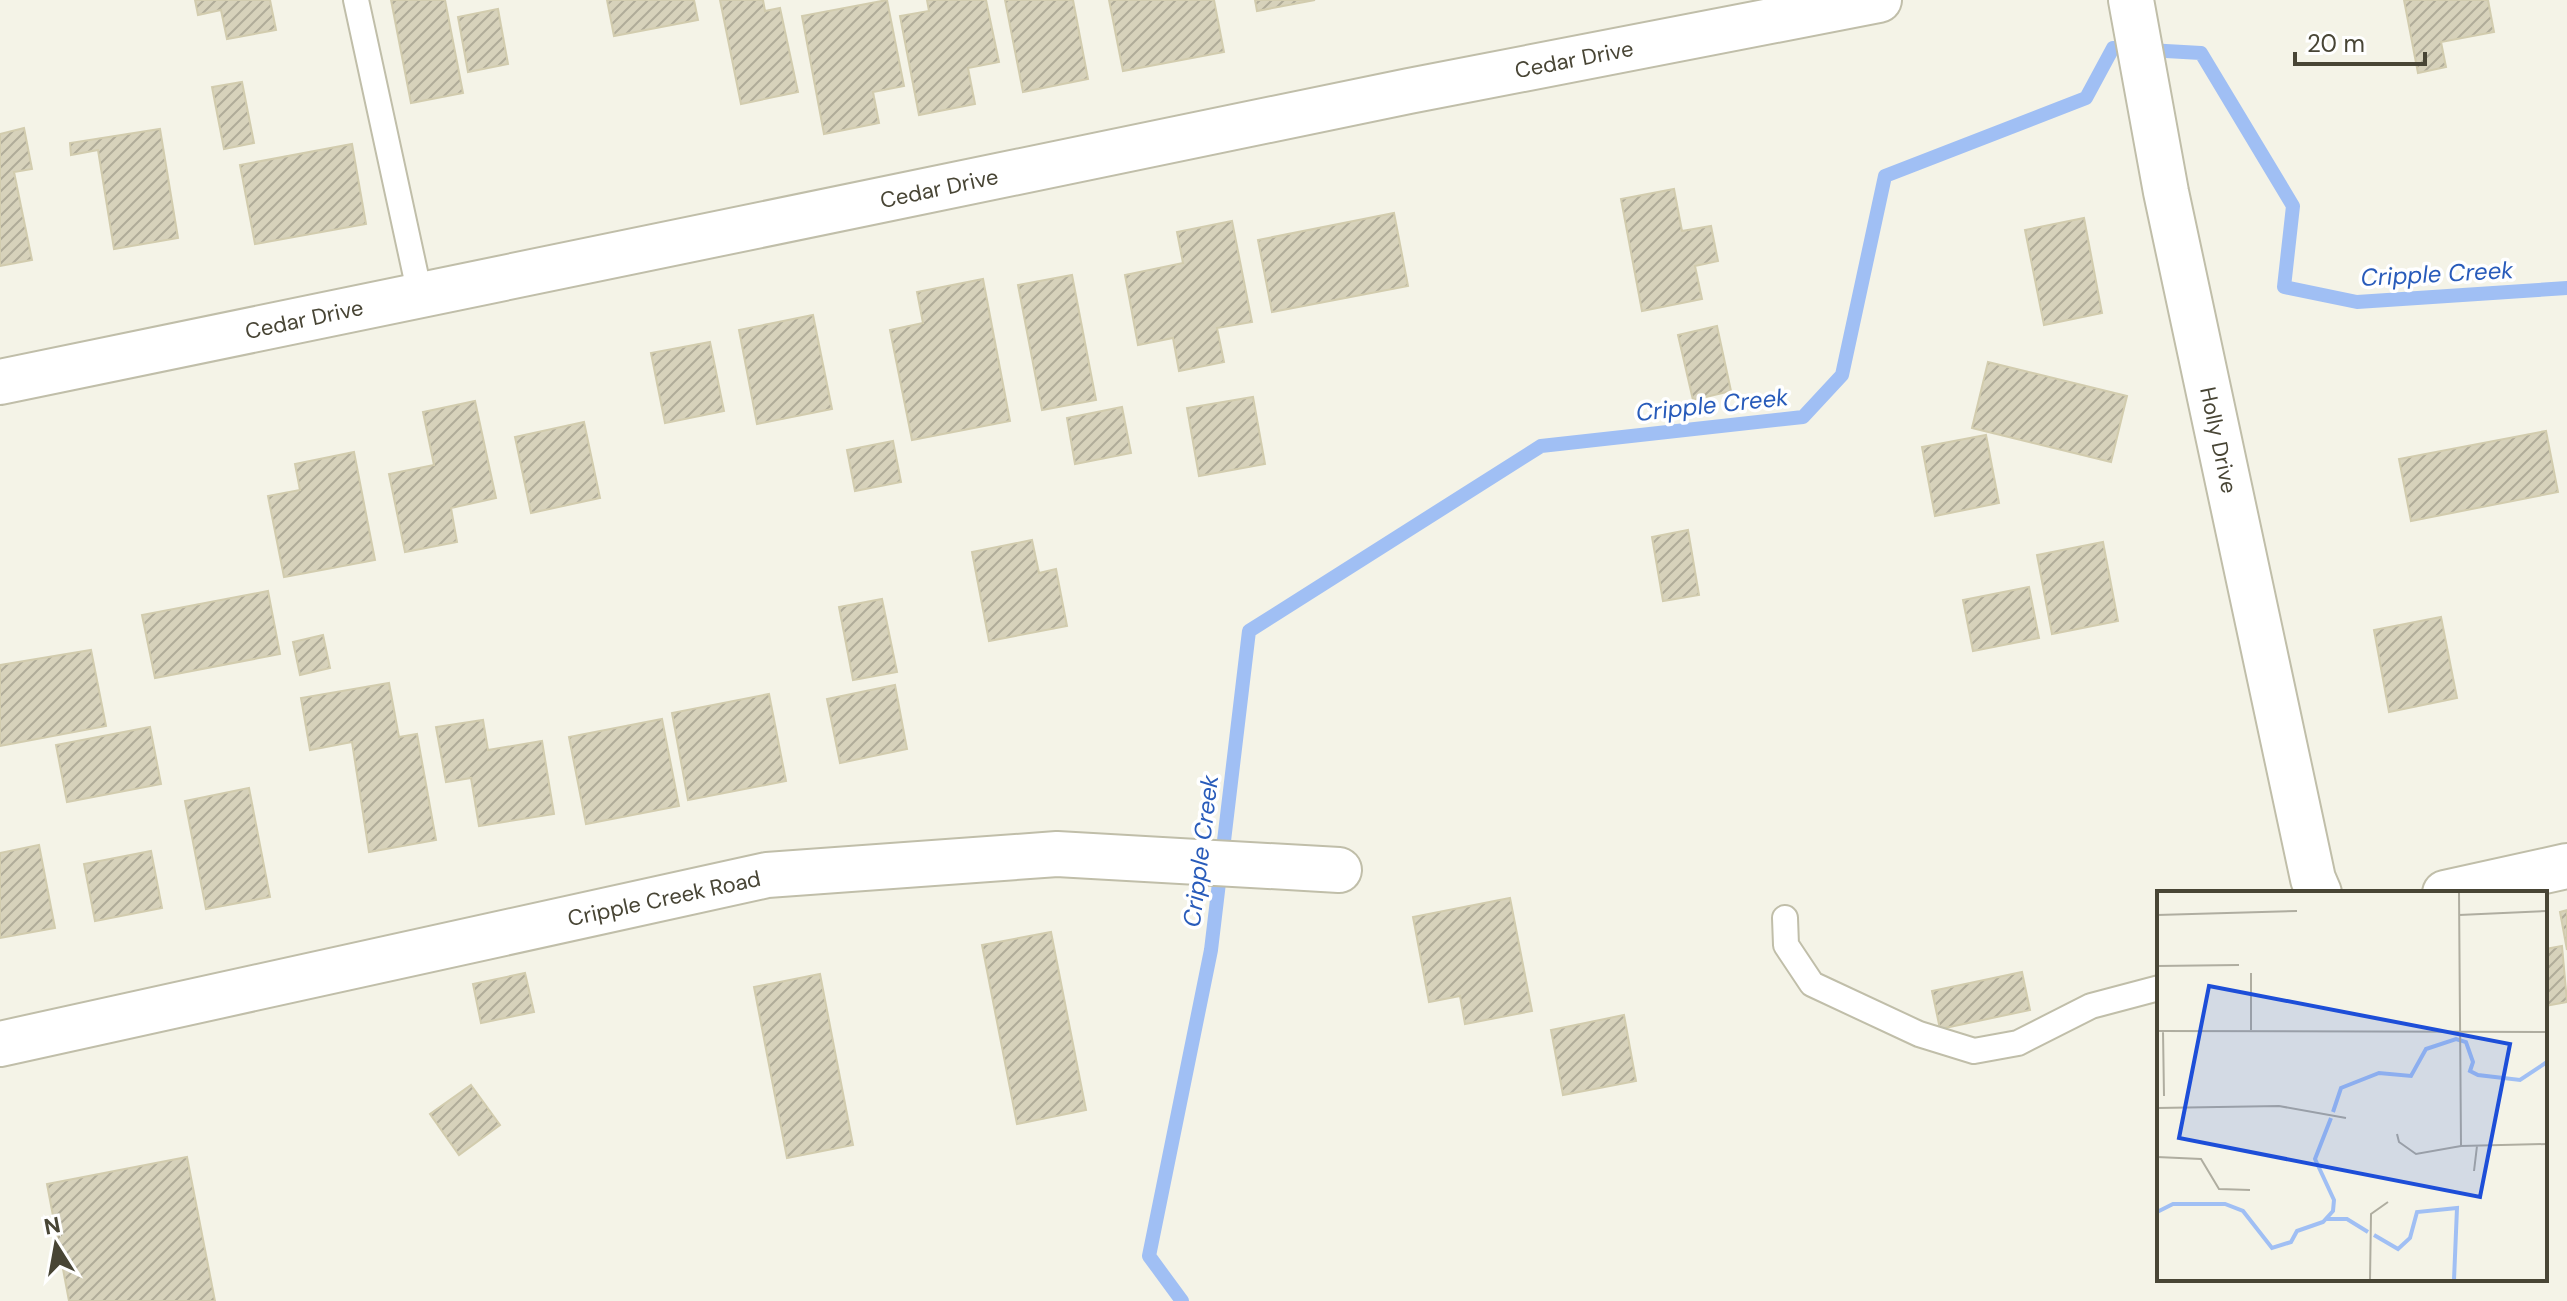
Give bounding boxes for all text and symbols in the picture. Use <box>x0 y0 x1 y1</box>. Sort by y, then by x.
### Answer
scale bar <box>2295 16 2425 66</box>
text: 20 m <box>2307 28 2365 59</box>
street label: Cedar Drive <box>1512 34 1636 85</box>
street label: Cedar Drive <box>877 162 1001 215</box>
water label: Cripple Creek <box>2360 254 2515 293</box>
street label: Cedar Drive <box>242 293 366 346</box>
water label: Cripple Creek <box>1634 381 1790 428</box>
street label: Holly Drive <box>2193 384 2244 496</box>
water label: Cripple Creek <box>1176 772 1225 929</box>
street label: Cripple Creek Road <box>565 864 763 933</box>
inset map <box>2157 891 2547 1281</box>
north arrow <box>16 1205 96 1285</box>
text: N <box>42 1210 63 1242</box>

